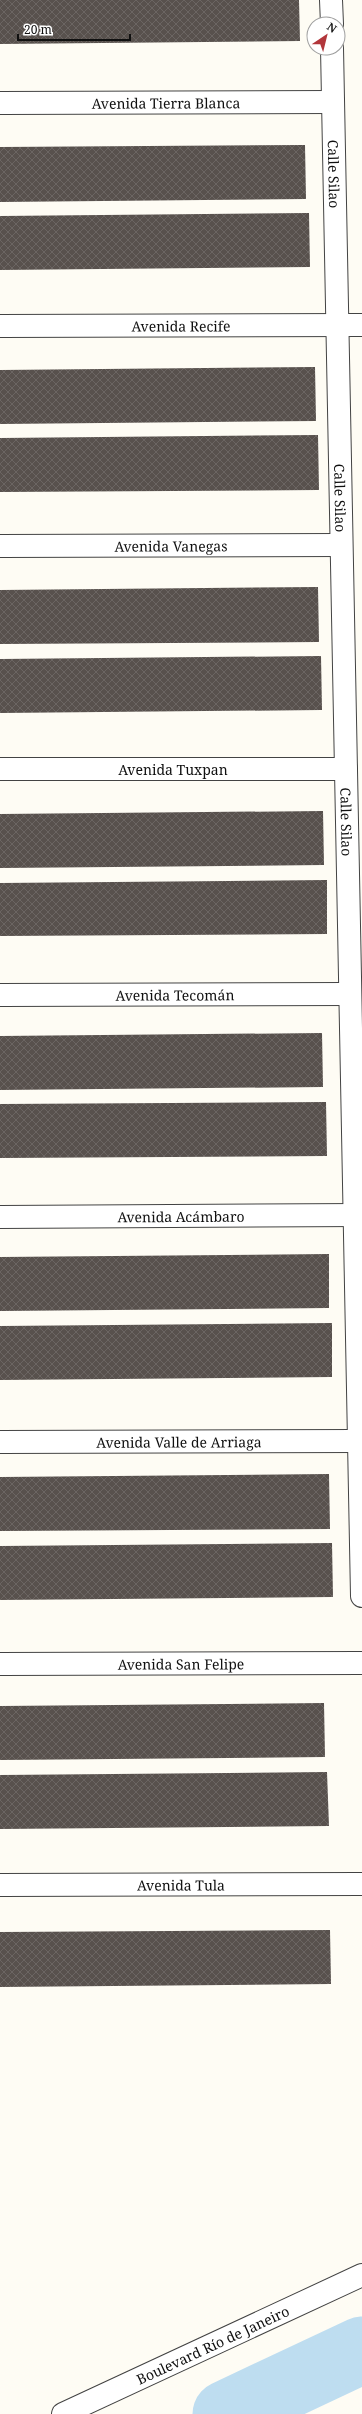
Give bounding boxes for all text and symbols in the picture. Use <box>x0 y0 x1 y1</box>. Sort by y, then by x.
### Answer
scale bar <box>18 16 130 42</box>
north arrow <box>306 16 346 56</box>
text: N <box>324 19 340 36</box>
text: 20 m <box>24 21 52 38</box>
street label: Avenida Tierra Blanca <box>92 93 240 112</box>
street label: Calle Silao <box>324 139 345 209</box>
street label: Avenida Recife <box>131 316 231 335</box>
street label: Calle Silao <box>331 463 351 532</box>
street label: Avenida Vanegas <box>114 536 228 555</box>
street label: Avenida Tuxpan <box>118 760 228 779</box>
street label: Calle Silao <box>337 787 357 856</box>
street label: Avenida Tecomán <box>116 985 234 1004</box>
street label: Avenida Acámbaro <box>117 1206 245 1226</box>
street label: Avenida Valle de Arriaga <box>96 1432 262 1451</box>
street label: Avenida San Felipe <box>118 1654 244 1673</box>
street label: Avenida Tula <box>137 1875 225 1894</box>
street label: Boulevard Río de Janeiro <box>133 2301 292 2388</box>

